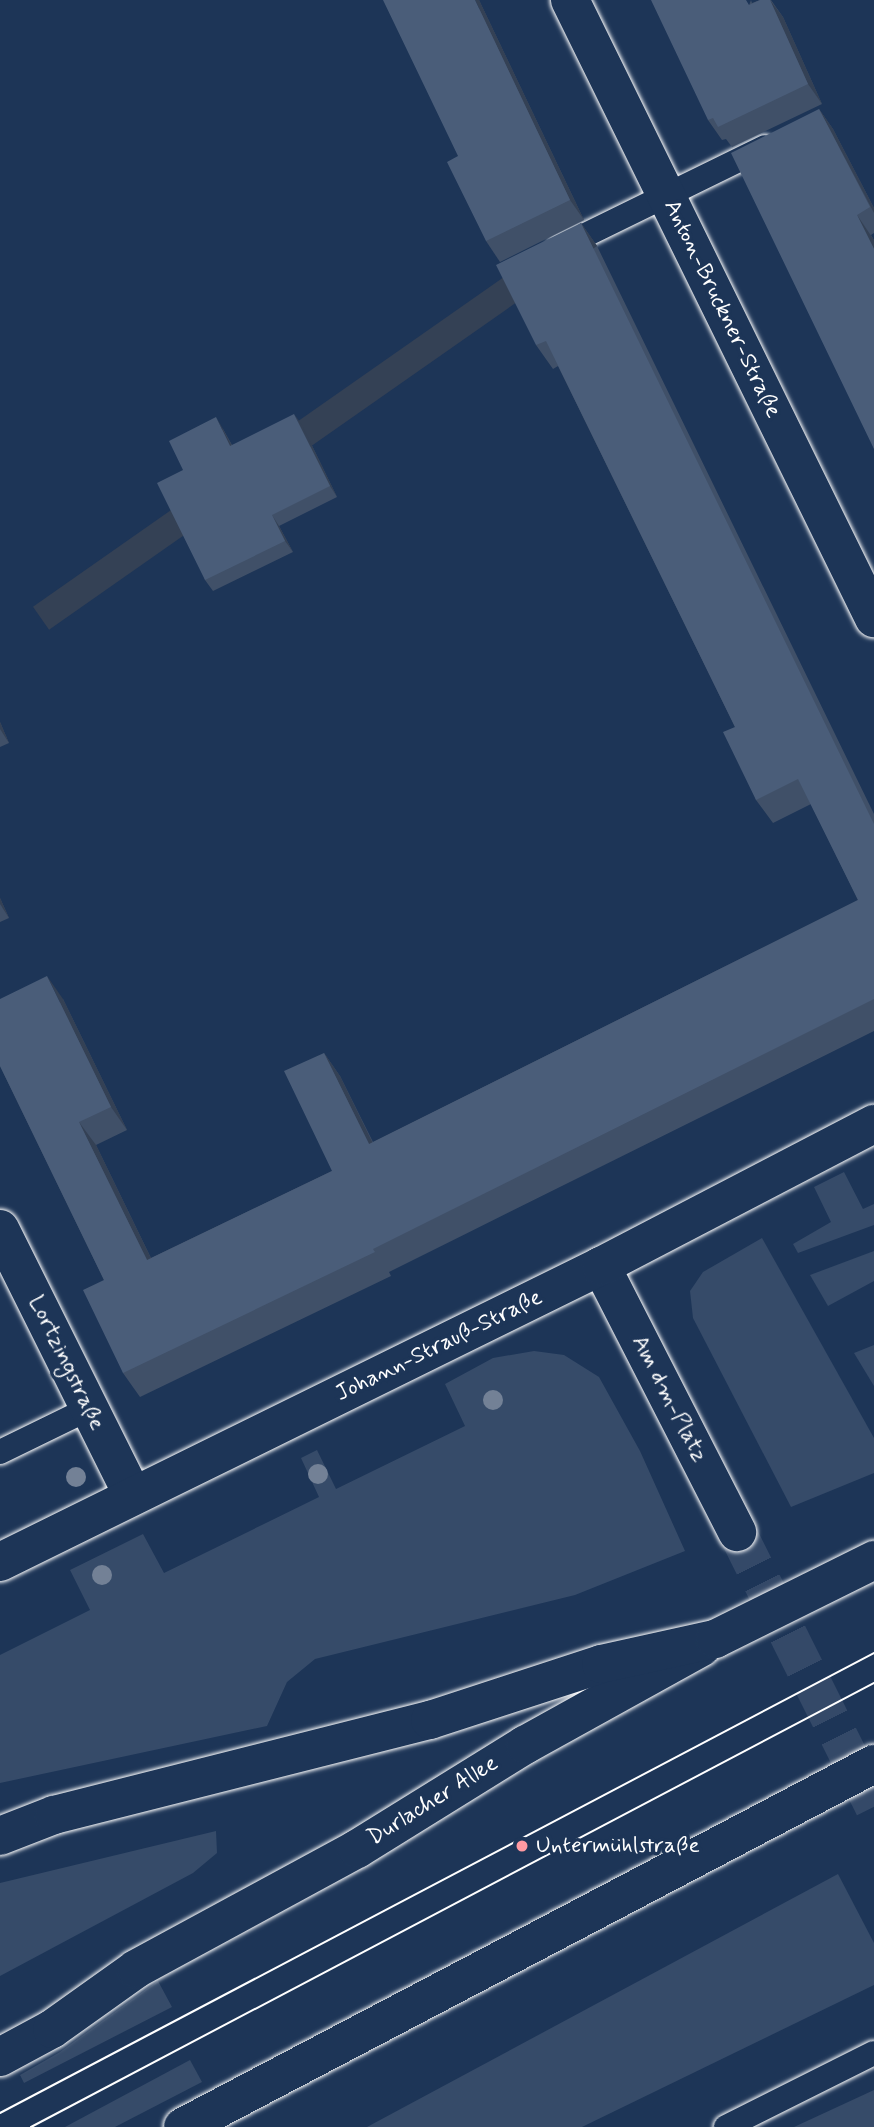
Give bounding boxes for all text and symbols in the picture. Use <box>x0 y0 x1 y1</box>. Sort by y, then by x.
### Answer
street label: Anton-Bruckner-Straße <box>657 195 787 423</box>
street label: Johann-Strauß-Straße <box>331 1284 547 1408</box>
street label: Lortzingstraße <box>21 1291 111 1435</box>
street label: Am dm-Platz <box>626 1333 712 1465</box>
street label: Durlacher Allee <box>362 1749 504 1853</box>
place label: Untermühlstraße <box>536 1832 700 1860</box>
marker: Untermühlstraße <box>514 1838 530 1854</box>

